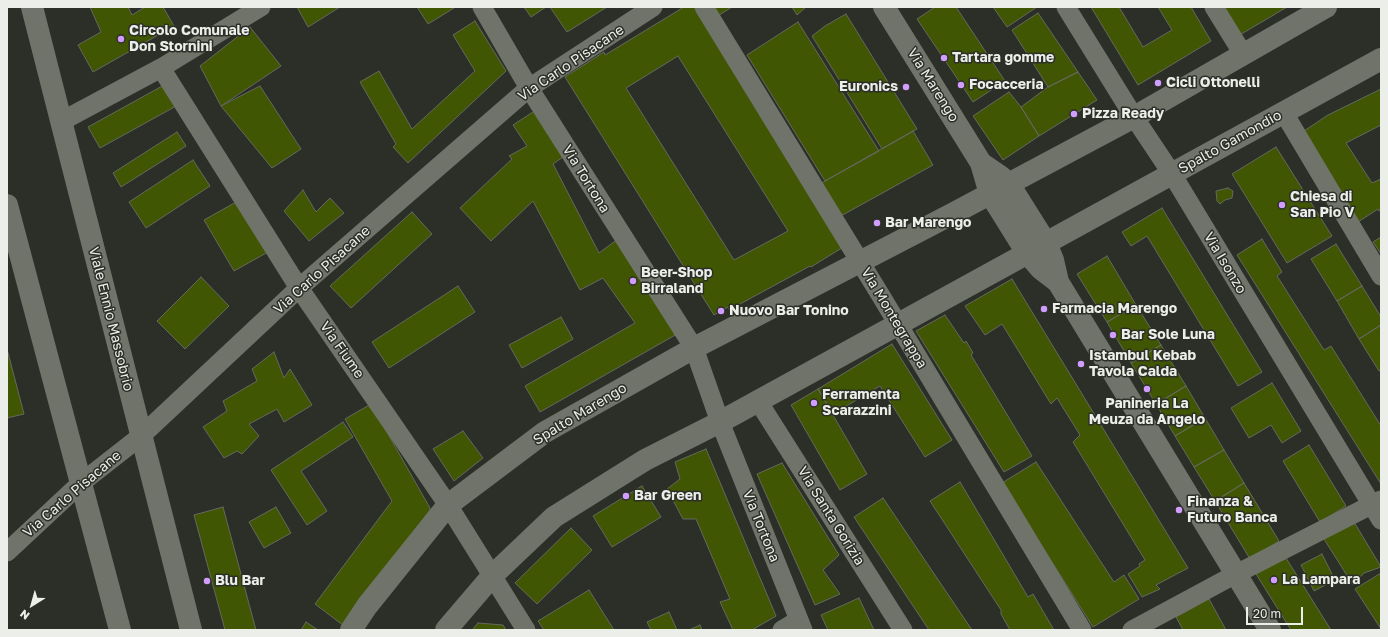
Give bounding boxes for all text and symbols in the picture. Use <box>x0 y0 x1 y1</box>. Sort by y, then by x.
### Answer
street label: Via Carlo Pisacane <box>515 21 627 105</box>
place label: Circolo Comunale Don Stornini <box>129 23 249 56</box>
marker: Circolo Comunale Don Stornini <box>116 34 126 44</box>
street label: Via Marengo <box>904 45 962 125</box>
place label: Tartara gomme <box>952 50 1054 66</box>
marker: Tartara gomme <box>939 53 949 63</box>
place label: Cicli Ottonelli <box>1166 75 1260 91</box>
place label: Focacceria <box>969 77 1044 93</box>
marker: Cicli Ottonelli <box>1153 78 1163 88</box>
place label: Euronics <box>839 79 898 95</box>
marker: Focacceria <box>956 80 966 90</box>
marker: Euronics <box>901 82 911 92</box>
place label: Pizza Ready <box>1082 106 1164 122</box>
street label: Spalto Gamondio <box>1176 107 1284 177</box>
marker: Pizza Ready <box>1069 109 1079 119</box>
street label: Via Tortona <box>559 142 613 216</box>
place label: Chiesa di San Pio V <box>1290 189 1355 222</box>
marker: Chiesa di San Pio V <box>1277 200 1287 210</box>
place label: Bar Marengo <box>885 215 972 231</box>
marker: Bar Marengo <box>872 218 882 228</box>
street label: Via Carlo Pisacane <box>270 222 374 318</box>
street label: Via Isonzo <box>1200 229 1250 297</box>
street label: Viale Ennio Massobrio <box>85 245 137 393</box>
place label: Beer-Shop Birraland <box>641 265 712 298</box>
street label: Via Montegrappa <box>857 265 931 371</box>
marker: Beer-Shop Birraland <box>628 276 638 286</box>
place label: Farmacia Marengo <box>1052 301 1177 317</box>
place label: Nuovo Bar Tonino <box>729 303 849 319</box>
marker: Farmacia Marengo <box>1039 304 1049 314</box>
marker: Nuovo Bar Tonino <box>716 306 726 316</box>
street label: Via Fiume <box>316 318 368 382</box>
place label: Bar Sole Luna <box>1121 327 1215 343</box>
marker: Bar Sole Luna <box>1108 330 1118 340</box>
place label: Istambul Kebab Tavola Calda <box>1089 348 1196 380</box>
marker: Istambul Kebab Tavola Calda <box>1076 359 1086 369</box>
street label: Spalto Marengo <box>530 379 630 449</box>
marker: Panineria La Meuza da Angelo <box>1142 384 1152 394</box>
place label: Ferramenta Scarazzini <box>822 387 900 420</box>
place label: Panineria La Meuza da Angelo <box>1089 396 1205 428</box>
marker: Ferramenta Scarazzini <box>809 398 819 408</box>
street label: Via Carlo Pisacane <box>20 447 124 541</box>
street label: Via Santa Gorizia <box>794 464 868 568</box>
street label: Via Tortona <box>739 487 783 565</box>
place label: Bar Green <box>634 488 701 504</box>
marker: Bar Green <box>621 491 631 501</box>
place label: Finanza & Futuro Banca <box>1187 494 1277 526</box>
marker: Finanza & Futuro Banca <box>1174 505 1184 515</box>
place label: La Lampara <box>1282 572 1360 588</box>
place label: Blu Bar <box>215 573 265 589</box>
marker: La Lampara <box>1269 575 1279 585</box>
marker: Blu Bar <box>202 576 212 586</box>
north arrow <box>12 585 52 625</box>
scale bar <box>1248 599 1305 625</box>
text: 20 m <box>1253 606 1281 621</box>
text: N <box>17 607 32 623</box>

